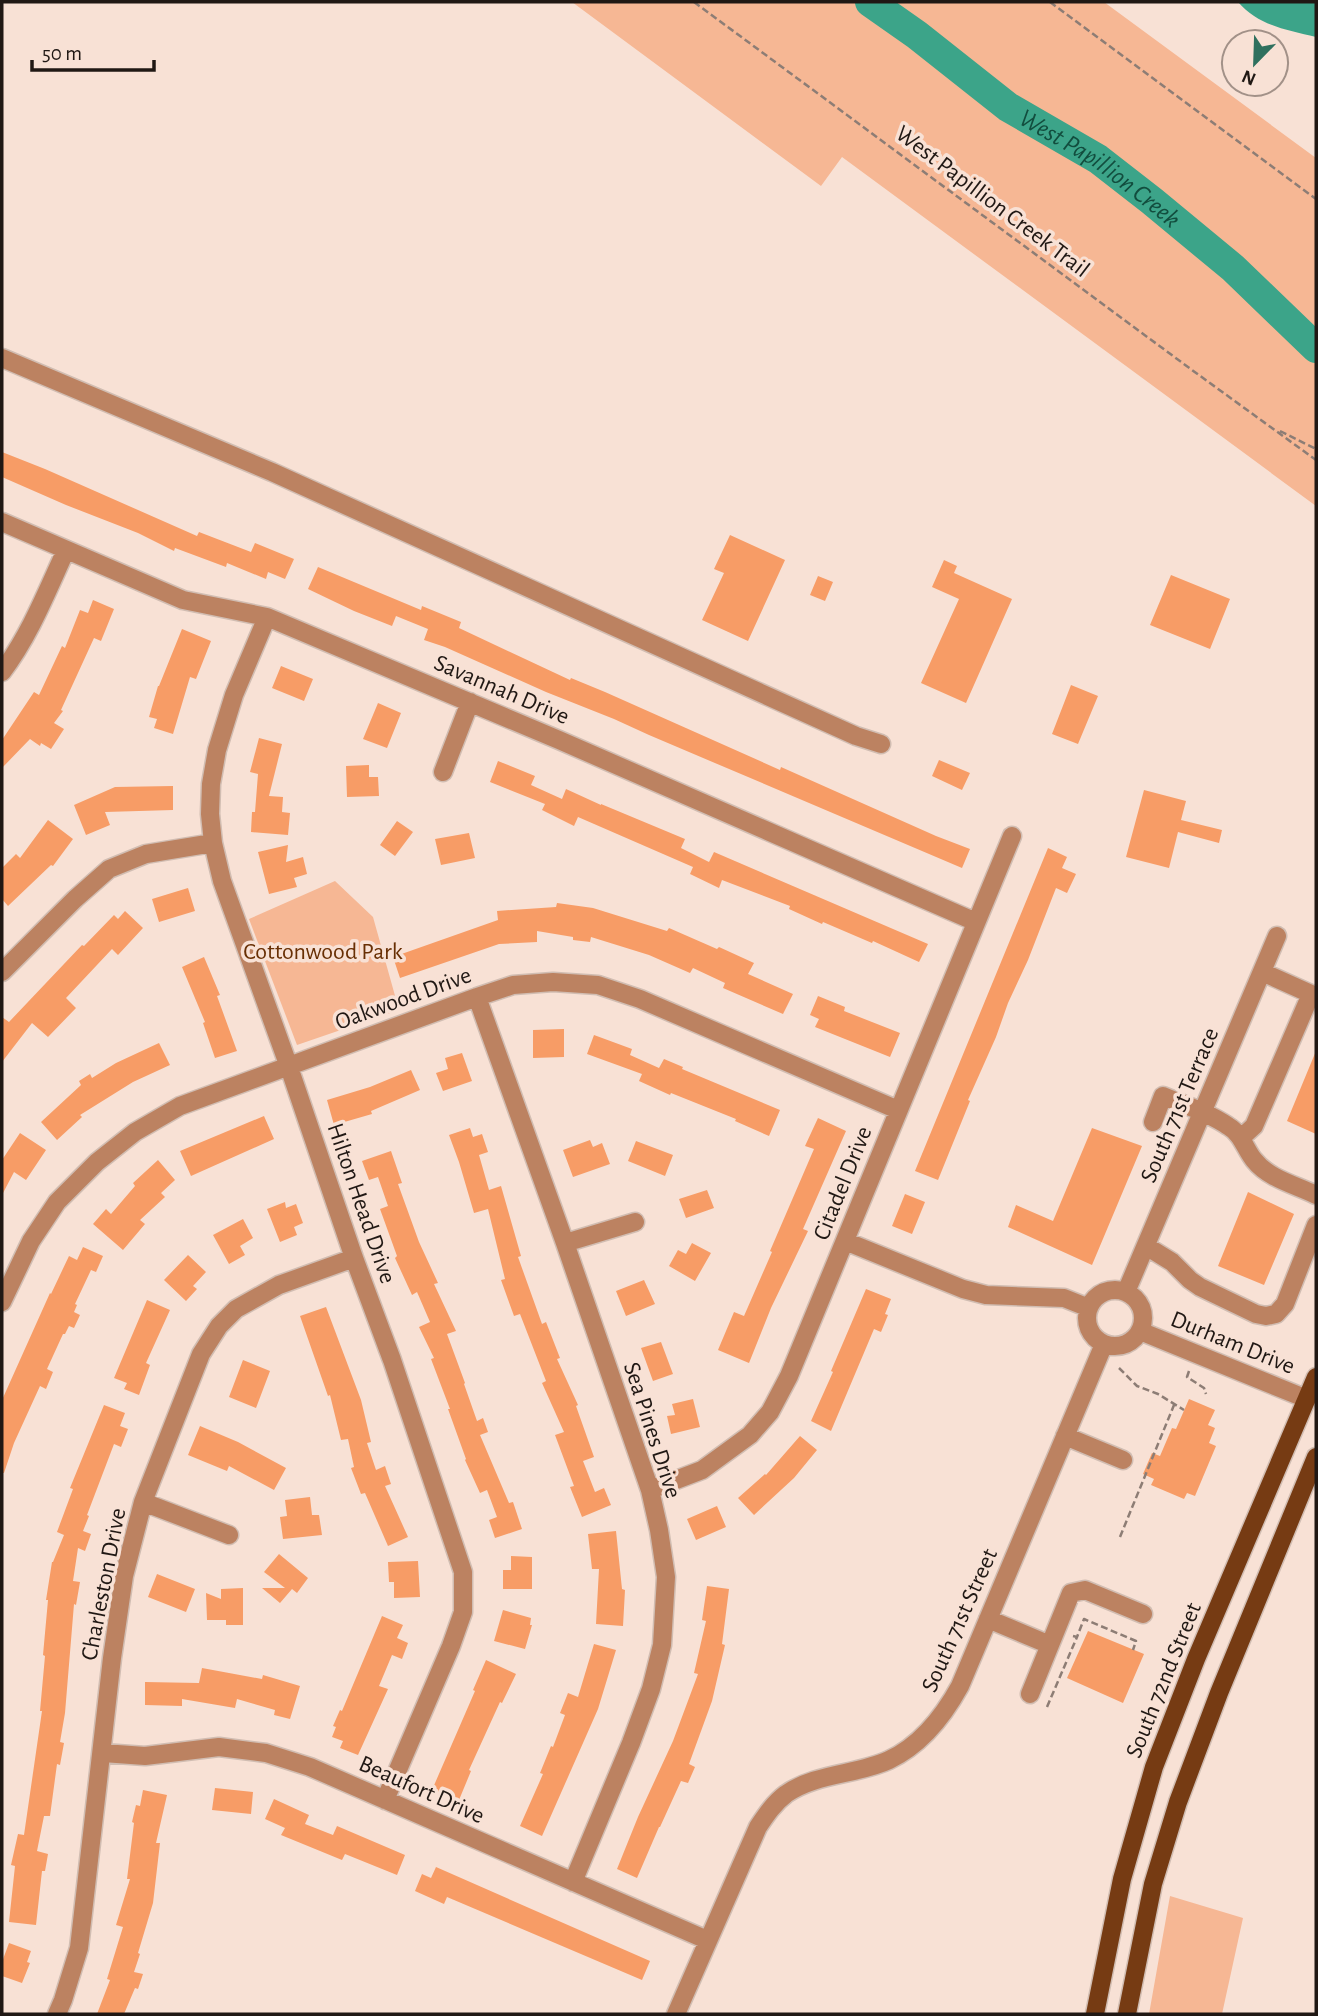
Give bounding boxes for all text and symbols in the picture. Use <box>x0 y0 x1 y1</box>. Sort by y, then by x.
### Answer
scale bar <box>32 28 154 72</box>
north arrow <box>1220 28 1290 98</box>
text: 50 m <box>42 43 82 64</box>
text: N <box>1239 66 1259 89</box>
water label: West Papillion Creek <box>1015 105 1185 233</box>
street label: West Papillion Creek Trail <box>891 121 1094 282</box>
street label: Savannah Drive <box>431 651 573 729</box>
park label: Cottonwood Park <box>243 940 403 964</box>
street label: Oakwood Drive <box>332 963 475 1035</box>
street label: South 71st Terrace <box>1137 1024 1223 1186</box>
street label: Hilton Head Drive <box>322 1120 400 1287</box>
street label: Citadel Drive <box>809 1123 877 1244</box>
street label: Durham Drive <box>1167 1307 1298 1379</box>
street label: Sea Pines Drive <box>619 1359 685 1501</box>
street label: Charleston Drive <box>77 1506 131 1662</box>
street label: South 71st Street <box>918 1545 1002 1696</box>
street label: South 72nd Street <box>1122 1599 1206 1761</box>
street label: Beaufort Drive <box>355 1752 488 1828</box>

